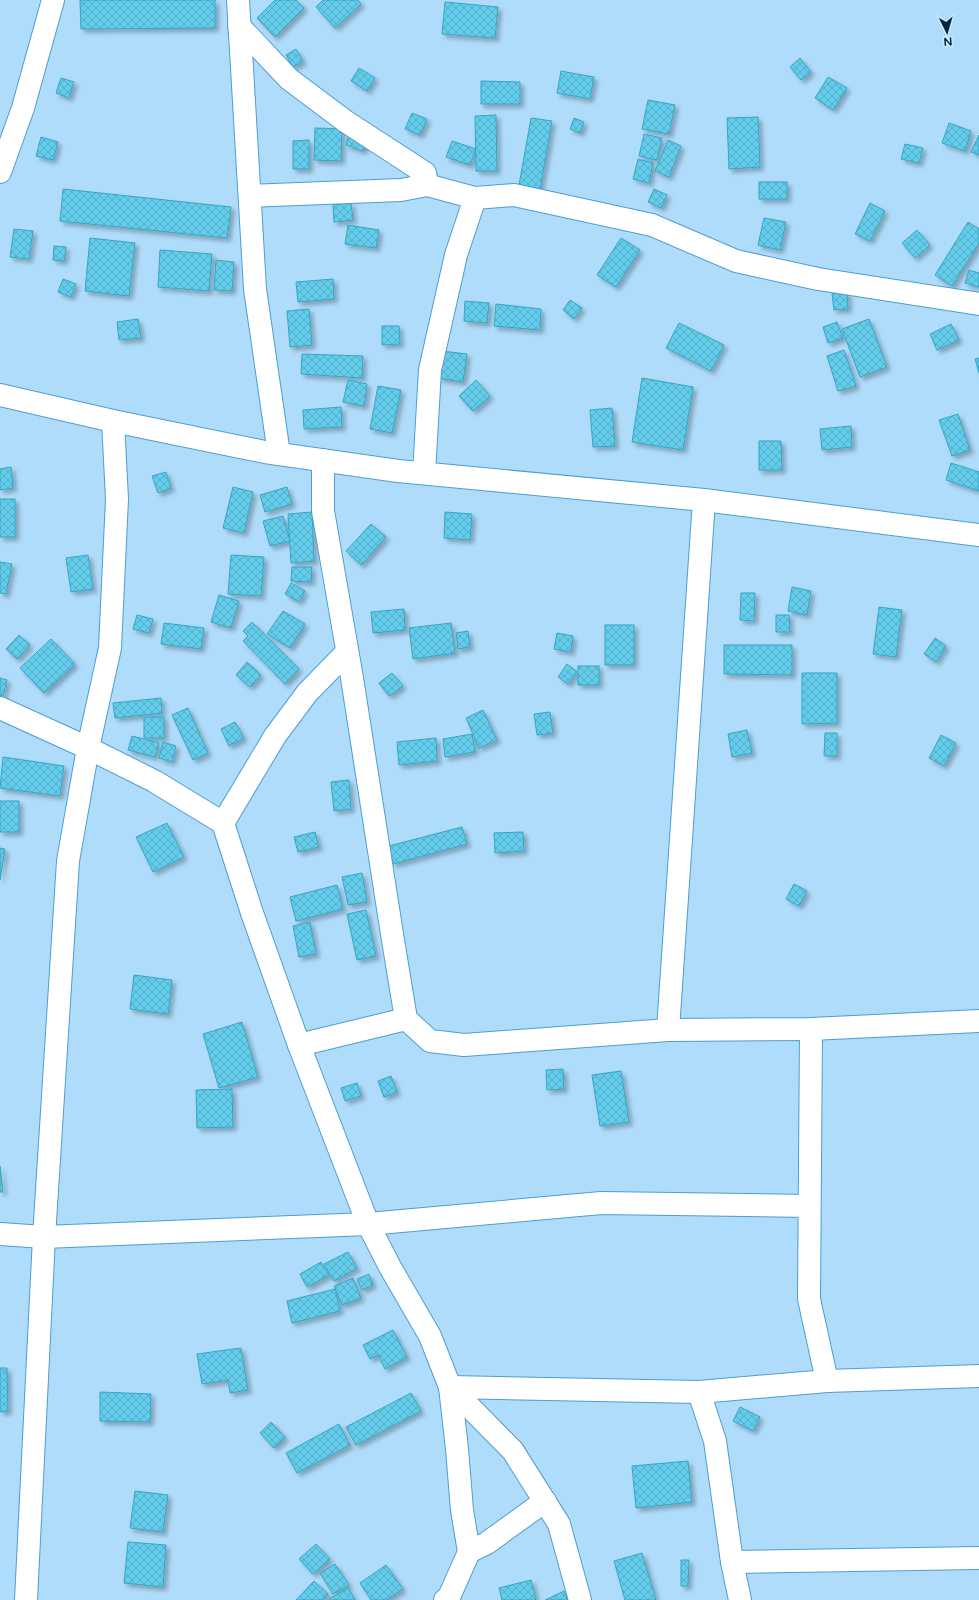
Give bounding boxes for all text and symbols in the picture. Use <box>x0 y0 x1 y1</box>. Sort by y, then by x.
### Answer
north arrow <box>927 12 967 52</box>
text: N <box>943 35 953 48</box>

